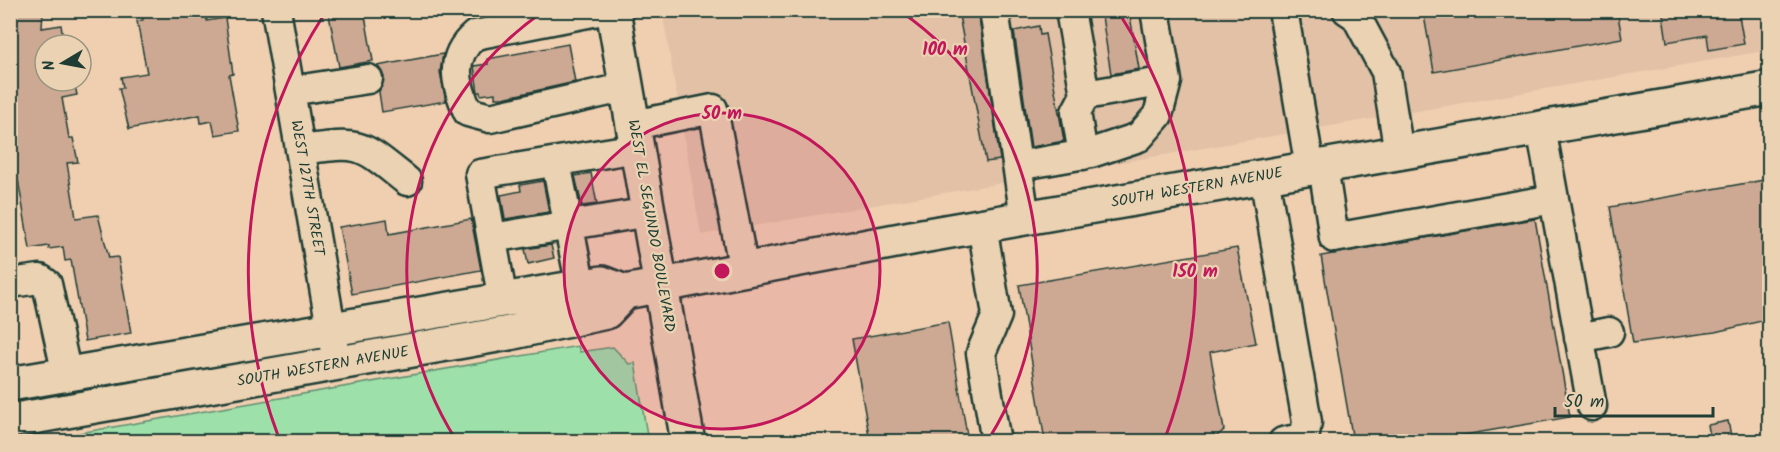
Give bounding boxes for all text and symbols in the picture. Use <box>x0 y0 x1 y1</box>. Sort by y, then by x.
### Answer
north arrow <box>33 33 93 93</box>
text: 100 m <box>922 36 968 65</box>
text: N <box>37 58 63 72</box>
text: 50 m <box>701 100 742 129</box>
street label: WEST 127TH STREET <box>283 118 331 260</box>
street label: WEST EL SEGUNDO BOULEVARD <box>620 118 682 335</box>
street label: SOUTH WESTERN AVENUE <box>1109 161 1286 215</box>
text: 150 m <box>1172 258 1218 287</box>
centre of rings <box>712 261 732 281</box>
street label: SOUTH WESTERN AVENUE <box>235 340 412 394</box>
scale bar <box>1555 380 1712 418</box>
text: 50 m <box>1564 388 1604 417</box>

